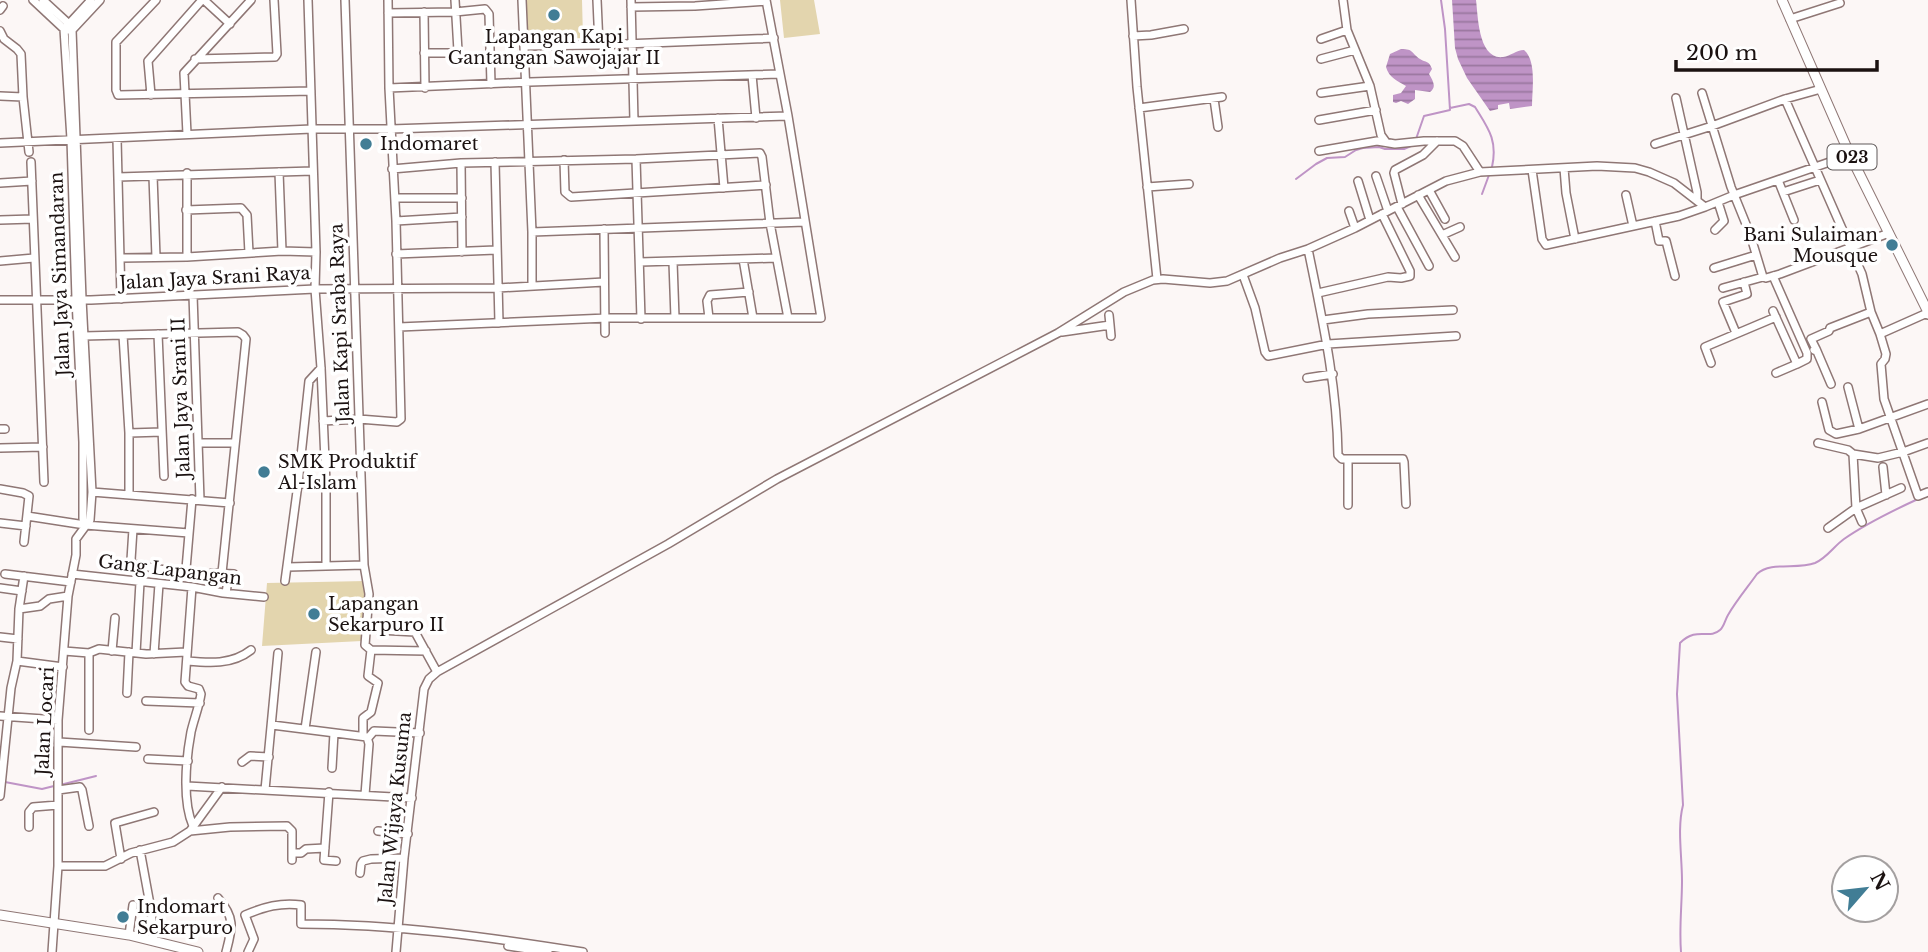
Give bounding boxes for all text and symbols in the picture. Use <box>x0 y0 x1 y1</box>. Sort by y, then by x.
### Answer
marker: Lapangan Kapi Gantangan Sawojajar II <box>546 7 562 23</box>
place label: Lapangan Kapi Gantangan Sawojajar II <box>448 26 660 69</box>
scale bar <box>1676 28 1877 72</box>
text: 200 m <box>1686 40 1758 66</box>
place label: Indomaret <box>380 133 479 155</box>
marker: Indomaret <box>358 136 374 152</box>
road number: 023 <box>1828 144 1876 169</box>
street label: Jalan Jaya Simandaran <box>45 171 75 379</box>
street label: Jalan Kapi Sraba Raya <box>326 223 355 425</box>
place label: Bani Sulaiman Mousque <box>1743 224 1878 267</box>
marker: Bani Sulaiman Mousque <box>1884 237 1900 253</box>
street label: Jalan Jaya Srani Raya <box>117 262 311 294</box>
street label: Jalan Jaya Srani II <box>167 317 195 481</box>
place label: SMK Produktif Al-Islam <box>277 451 419 494</box>
marker: SMK Produktif Al-Islam <box>256 464 272 480</box>
street label: Gang Lapangan <box>97 550 243 590</box>
place label: Lapangan Sekarpuro II <box>328 593 444 636</box>
marker: Lapangan Sekarpuro II <box>306 606 322 622</box>
street label: Jalan Locari <box>31 666 59 778</box>
street label: Jalan Wijaya Kusuma <box>374 711 416 907</box>
north arrow <box>1830 854 1900 924</box>
text: N <box>1865 868 1894 895</box>
place label: Indomart Sekarpuro <box>137 896 233 939</box>
marker: Indomart Sekarpuro <box>115 909 131 925</box>

